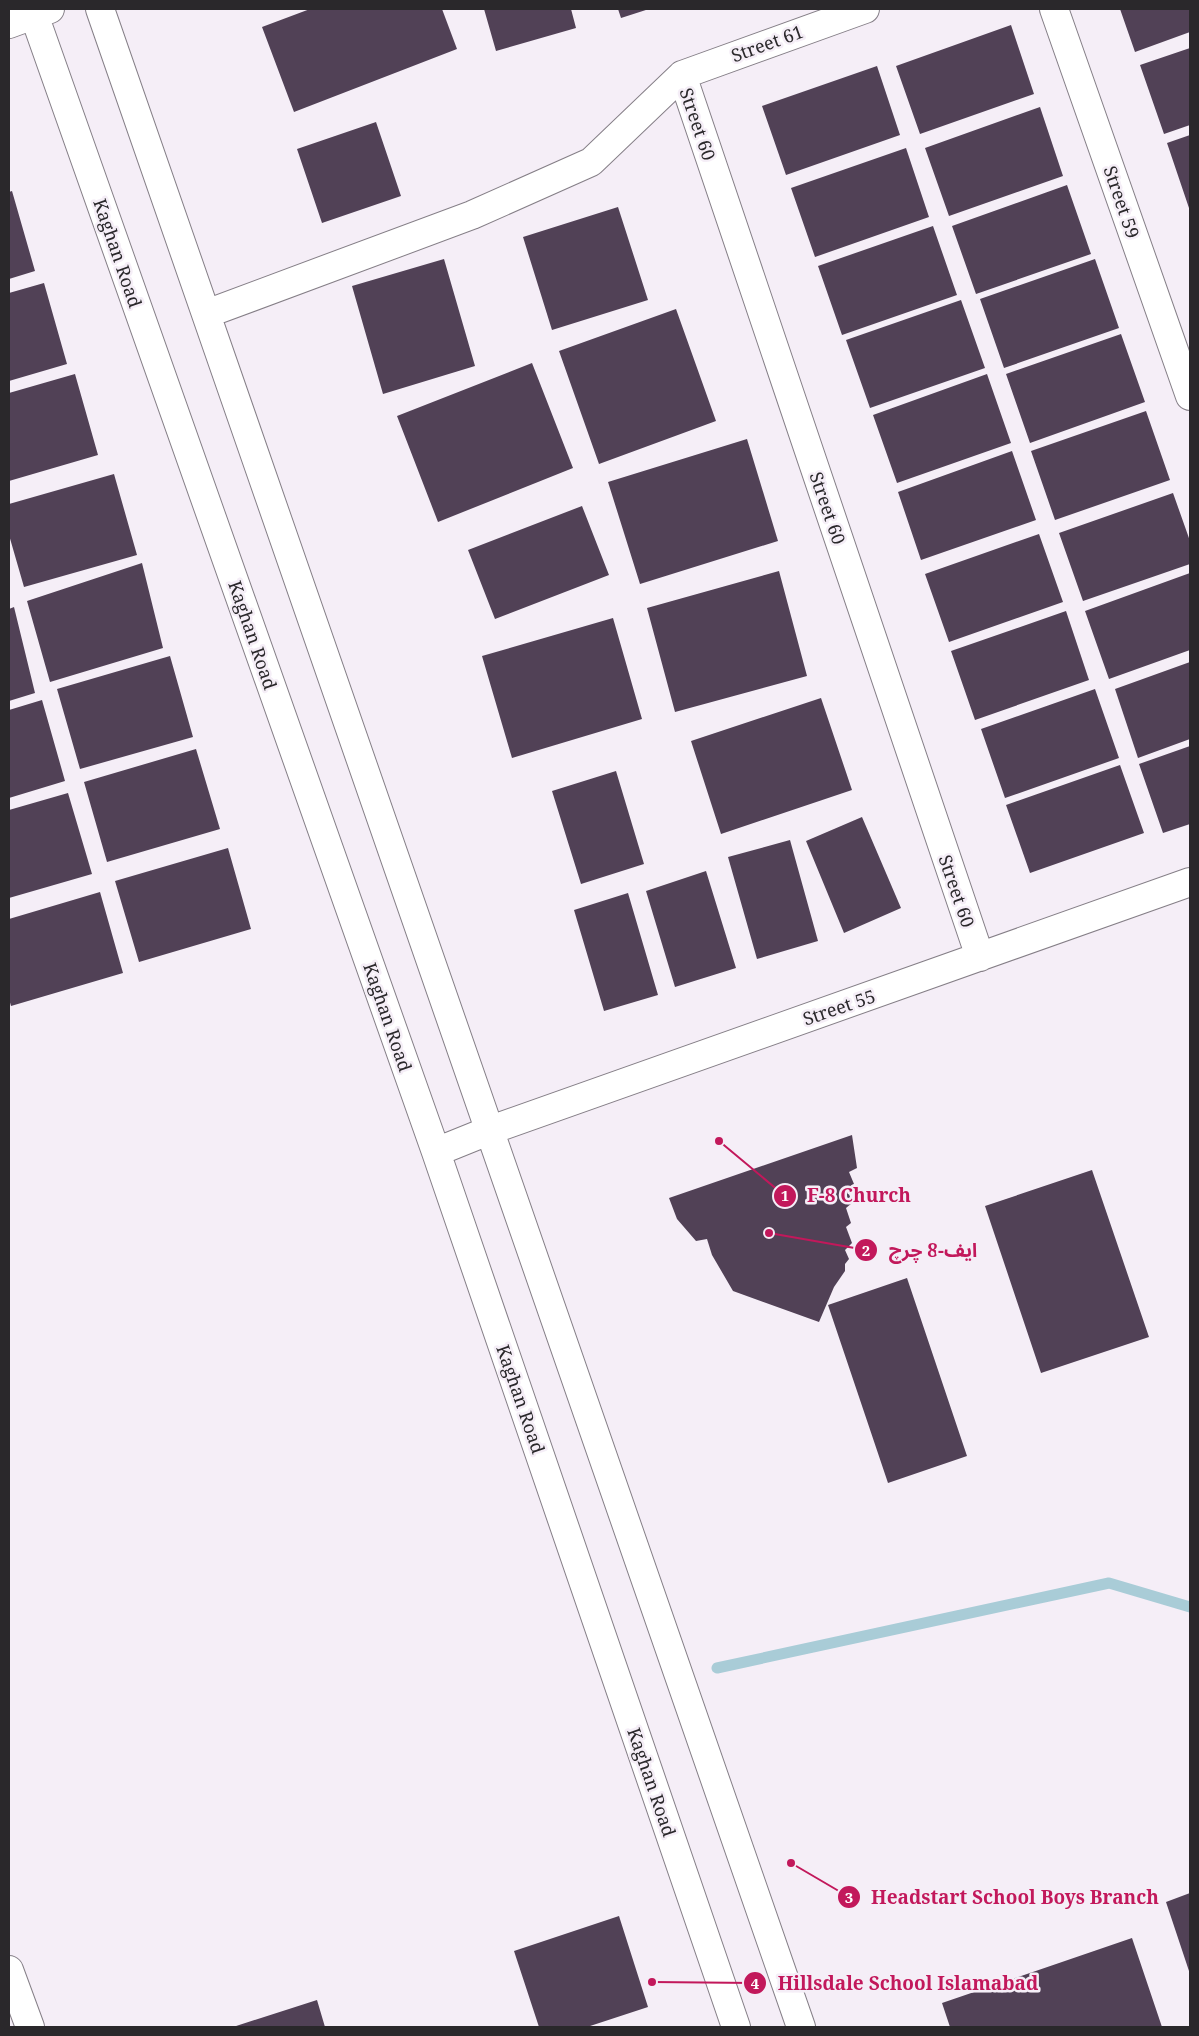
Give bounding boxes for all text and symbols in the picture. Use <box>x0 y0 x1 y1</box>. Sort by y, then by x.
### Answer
street label: Street 61 <box>728 19 806 67</box>
street label: Street 60 <box>674 85 722 163</box>
street label: Street 59 <box>1098 163 1146 241</box>
street label: Kaghan Road <box>88 195 148 311</box>
street label: Street 60 <box>804 469 852 547</box>
street label: Kaghan Road <box>223 577 283 693</box>
street label: Street 60 <box>933 852 981 930</box>
street label: Kaghan Road <box>358 959 418 1075</box>
street label: Street 55 <box>800 983 878 1031</box>
callout: F-8 Church <box>772 1179 921 1213</box>
text: F-8 Church <box>807 1182 911 1208</box>
text: 1 <box>781 1185 789 1205</box>
callout: ایف-8 چرچ <box>854 1233 987 1267</box>
text: ایف-8 چرچ <box>889 1237 977 1264</box>
text: 2 <box>862 1240 870 1260</box>
street label: Kaghan Road <box>491 1341 551 1457</box>
street label: Kaghan Road <box>622 1724 682 1840</box>
callout: Headstart School Boys Branch <box>836 1880 1169 1914</box>
text: Headstart School Boys Branch <box>871 1884 1159 1910</box>
text: 3 <box>845 1887 853 1907</box>
callout: Hillsdale School Islamabad <box>743 1966 1048 2000</box>
text: Hillsdale School Islamabad <box>778 1970 1039 1996</box>
text: 4 <box>751 1973 760 1993</box>

